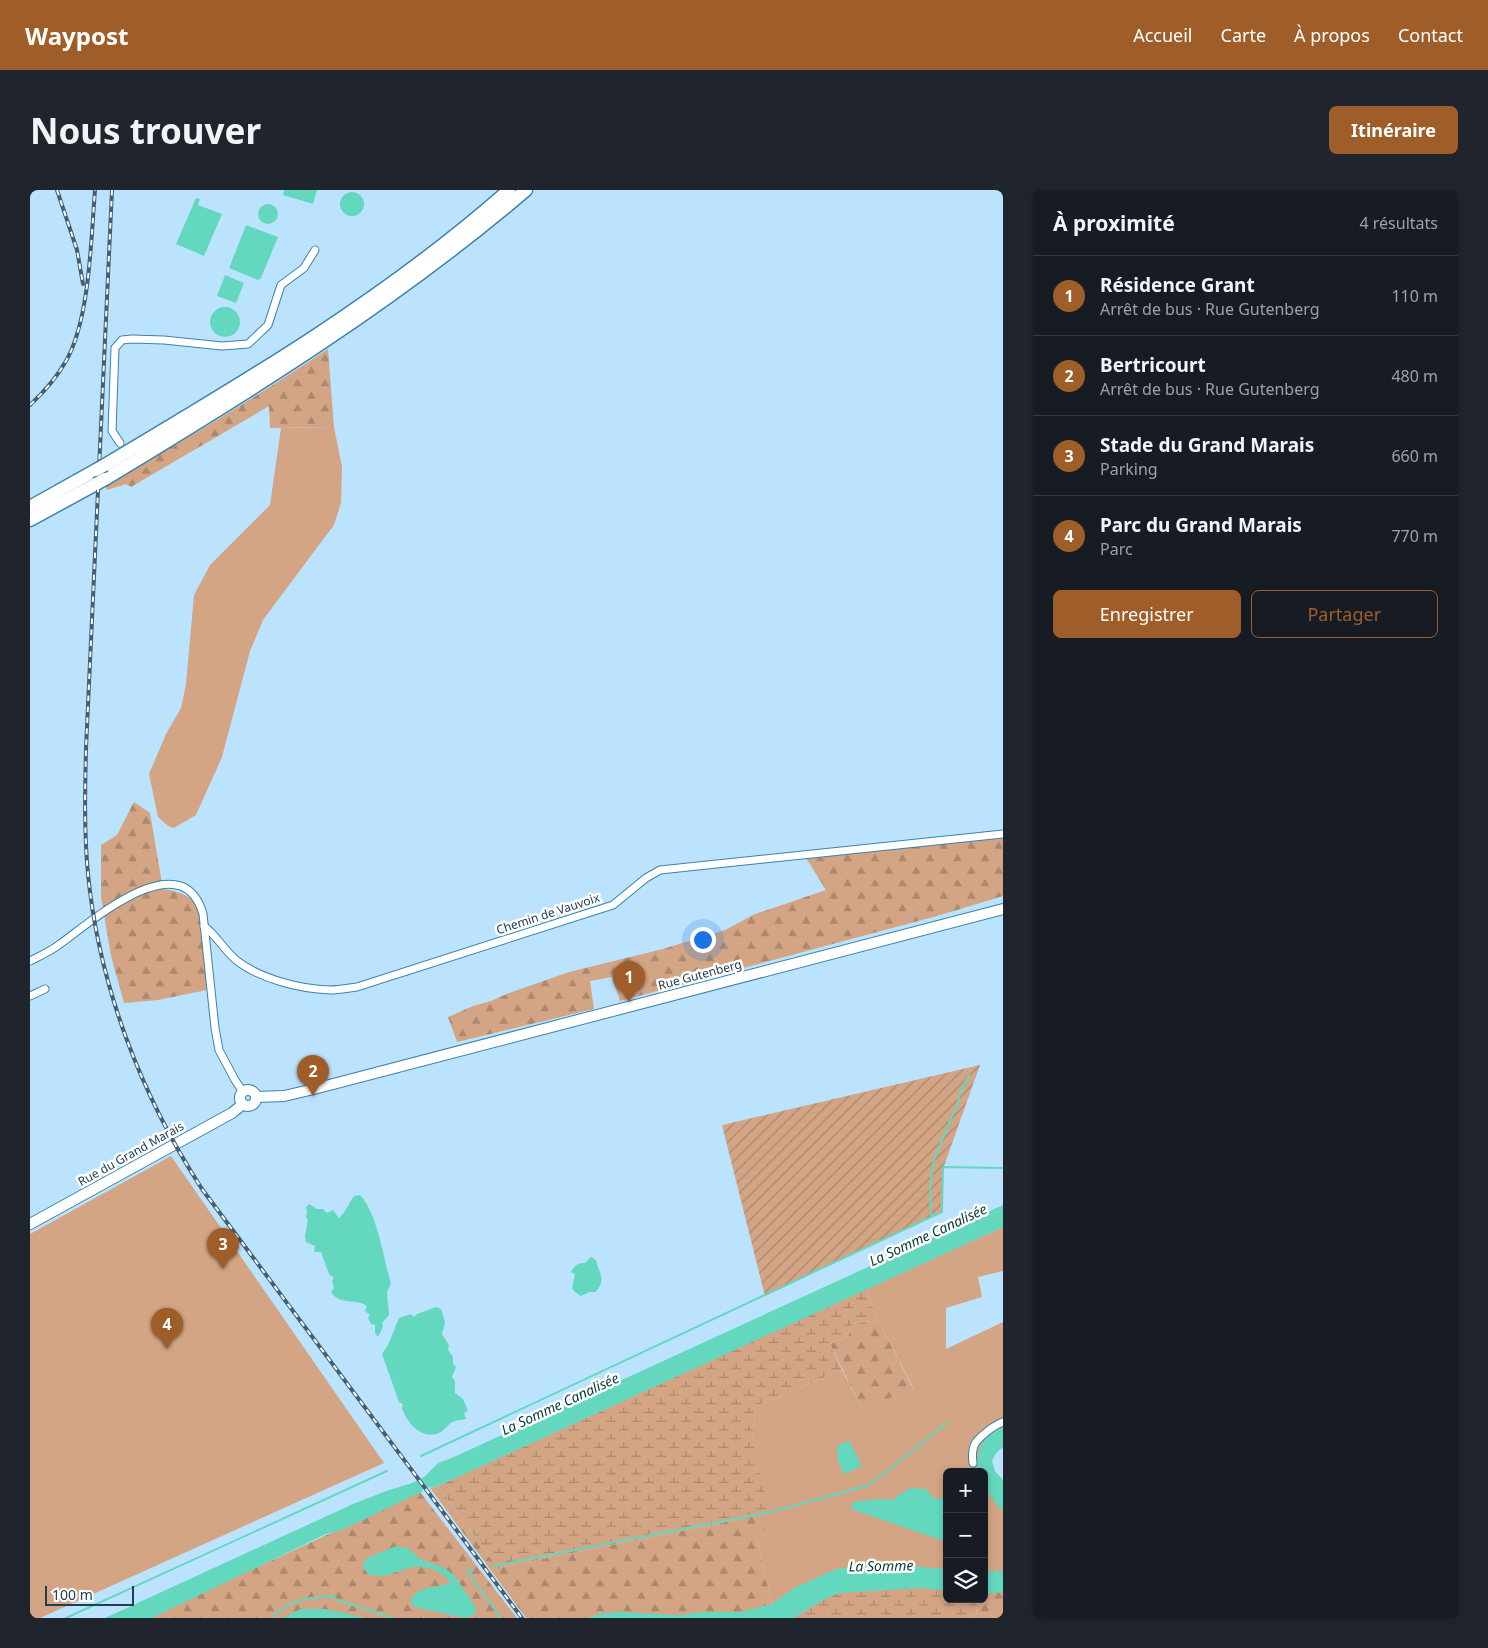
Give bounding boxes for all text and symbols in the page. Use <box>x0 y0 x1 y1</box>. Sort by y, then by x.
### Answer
text: Waypost <box>25 19 128 52</box>
text: Accueil <box>1133 23 1193 47</box>
text: Carte <box>1221 23 1266 47</box>
text: À propos <box>1294 23 1370 47</box>
text: Contact <box>1398 23 1463 47</box>
button: Itinéraire <box>1329 106 1458 154</box>
text: Nous trouver <box>30 107 261 154</box>
text: À proximité <box>1053 209 1175 237</box>
text: 4 résultats <box>1360 212 1438 234</box>
text: Résidence Grant <box>1100 272 1255 298</box>
text: 1 <box>1064 285 1074 307</box>
text: 110 m <box>1391 285 1438 307</box>
text: Arrêt de bus · Rue Gutenberg <box>1100 298 1320 320</box>
text: Bertricourt <box>1100 352 1206 378</box>
text: 2 <box>1064 365 1074 387</box>
text: 480 m <box>1391 365 1438 387</box>
text: Arrêt de bus · Rue Gutenberg <box>1100 378 1320 400</box>
text: Stade du Grand Marais <box>1100 432 1314 458</box>
text: 3 <box>1064 445 1074 467</box>
text: 660 m <box>1391 445 1438 467</box>
text: Parking <box>1100 458 1158 480</box>
text: Parc du Grand Marais <box>1100 512 1302 538</box>
text: 4 <box>1064 525 1074 547</box>
text: 770 m <box>1391 525 1438 547</box>
text: Parc <box>1100 538 1133 560</box>
button: Enregistrer <box>1053 590 1241 638</box>
button: Partager <box>1251 590 1438 638</box>
street label: Chemin de Vauvoix <box>494 889 602 938</box>
your location <box>690 927 716 953</box>
street label: Rue Gutenberg <box>656 955 744 994</box>
pin: 1 <box>613 961 645 1002</box>
pin: 2 <box>297 1055 329 1096</box>
street label: Rue du Grand Marais <box>75 1117 187 1190</box>
water label: La Somme Canalisée <box>866 1199 990 1270</box>
pin: 3 <box>207 1228 239 1269</box>
pin: 4 <box>151 1308 183 1349</box>
water label: La Somme Canalisée <box>498 1368 622 1439</box>
map controls <box>943 1468 988 1603</box>
button: + <box>943 1468 988 1513</box>
button: − <box>943 1513 988 1558</box>
water label: La Somme <box>848 1555 914 1576</box>
button: layers <box>943 1558 988 1603</box>
scale bar <box>45 1583 134 1606</box>
text: 100 m <box>52 1585 93 1604</box>

